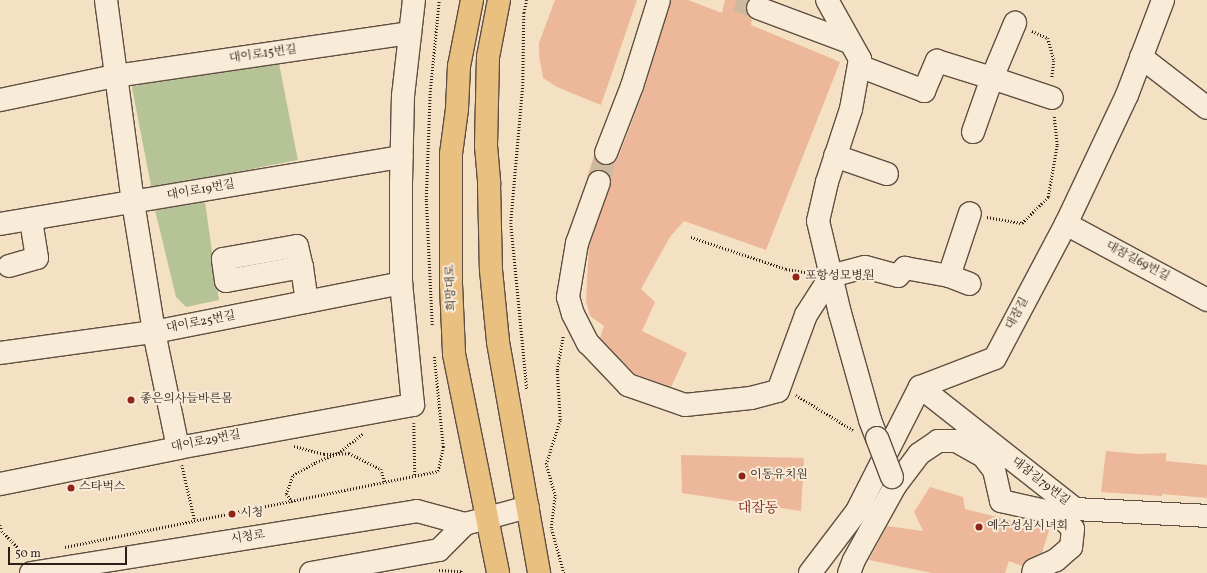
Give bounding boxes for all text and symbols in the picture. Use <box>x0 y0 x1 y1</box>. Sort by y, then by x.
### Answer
street label: 대이로15번길 <box>228 43 298 67</box>
street label: 대이로19번길 <box>166 178 236 204</box>
street label: 대잠길69번길 <box>1103 239 1171 285</box>
street label: 희망대로 <box>444 265 460 311</box>
place label: 포항성모병원 <box>805 270 875 284</box>
marker: 포항성모병원 <box>790 271 802 283</box>
street label: 대잠길 <box>1003 295 1033 333</box>
street label: 대이로25번길 <box>165 309 237 337</box>
place label: 좋은의사들바른몸 <box>140 393 233 407</box>
marker: 좋은의사들바른몸 <box>125 394 137 406</box>
street label: 대이로29번길 <box>170 428 242 456</box>
street label: 대잠길79번길 <box>1008 455 1072 509</box>
place label: 이동유치원 <box>750 469 808 483</box>
marker: 이동유치원 <box>737 471 747 481</box>
place label: 스타벅스 <box>79 481 125 495</box>
marker: 스타벅스 <box>66 483 76 493</box>
district label: 대잠동 <box>738 501 778 517</box>
place label: 시청 <box>240 507 263 521</box>
marker: 시청 <box>227 509 237 519</box>
place label: 예수성심시녀회 <box>987 520 1068 534</box>
marker: 예수성심시녀회 <box>974 522 984 532</box>
street label: 시청로 <box>230 528 266 548</box>
scale bar <box>10 539 129 565</box>
text: 50 m <box>15 546 41 562</box>

